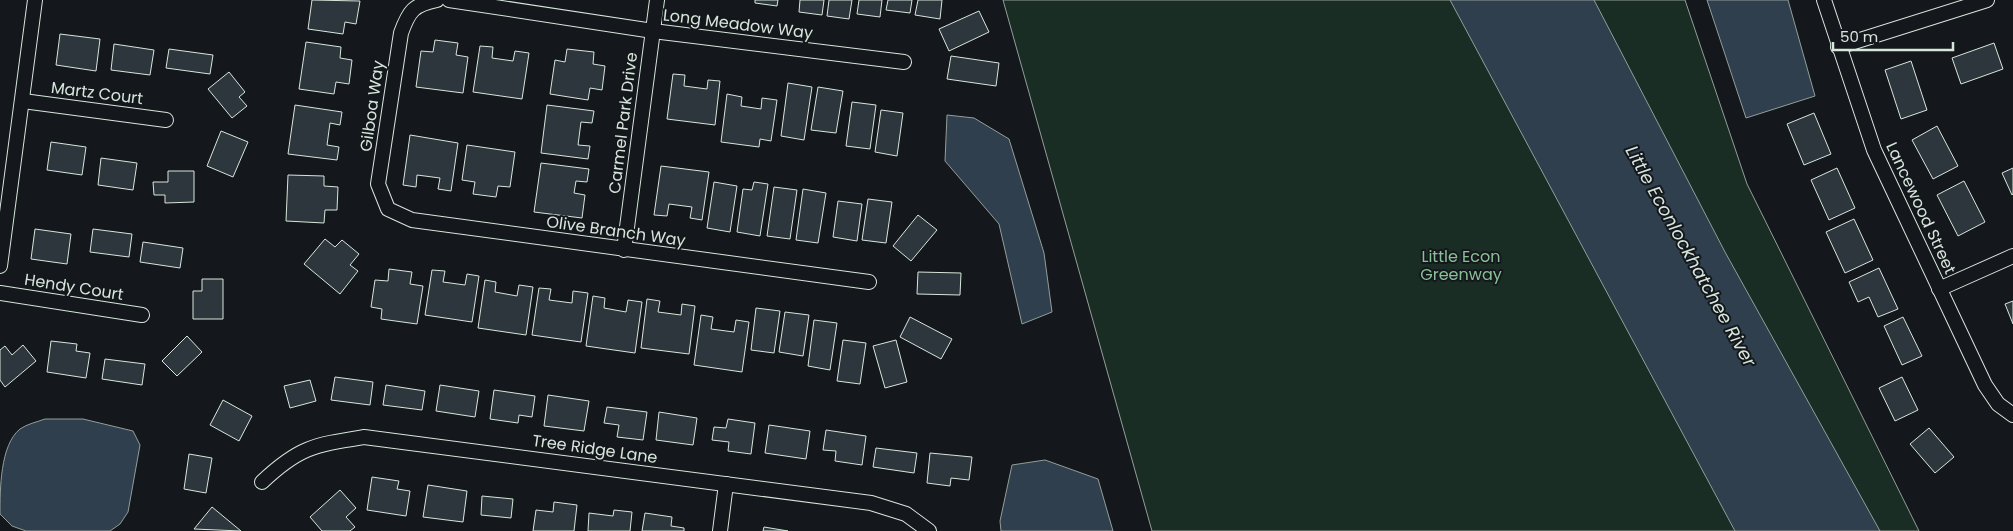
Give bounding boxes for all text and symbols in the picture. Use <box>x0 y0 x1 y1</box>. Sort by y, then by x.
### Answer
street label: Long Meadow Way <box>662 3 814 45</box>
scale bar <box>1833 20 1953 52</box>
text: 50 m <box>1840 26 1878 47</box>
street label: Carmel Park Drive <box>603 51 643 195</box>
street label: Gilboa Way <box>354 59 390 153</box>
street label: Martz Court <box>50 76 145 110</box>
street label: Lancewood Street <box>1880 138 1962 278</box>
water label: Little Econlockhatchee River <box>1620 141 1763 372</box>
street label: Olive Branch Way <box>545 210 687 252</box>
park label: Little Econ Greenway <box>1420 245 1502 286</box>
street label: Hendy Court <box>23 268 125 306</box>
street label: Tree Ridge Lane <box>531 429 659 469</box>

